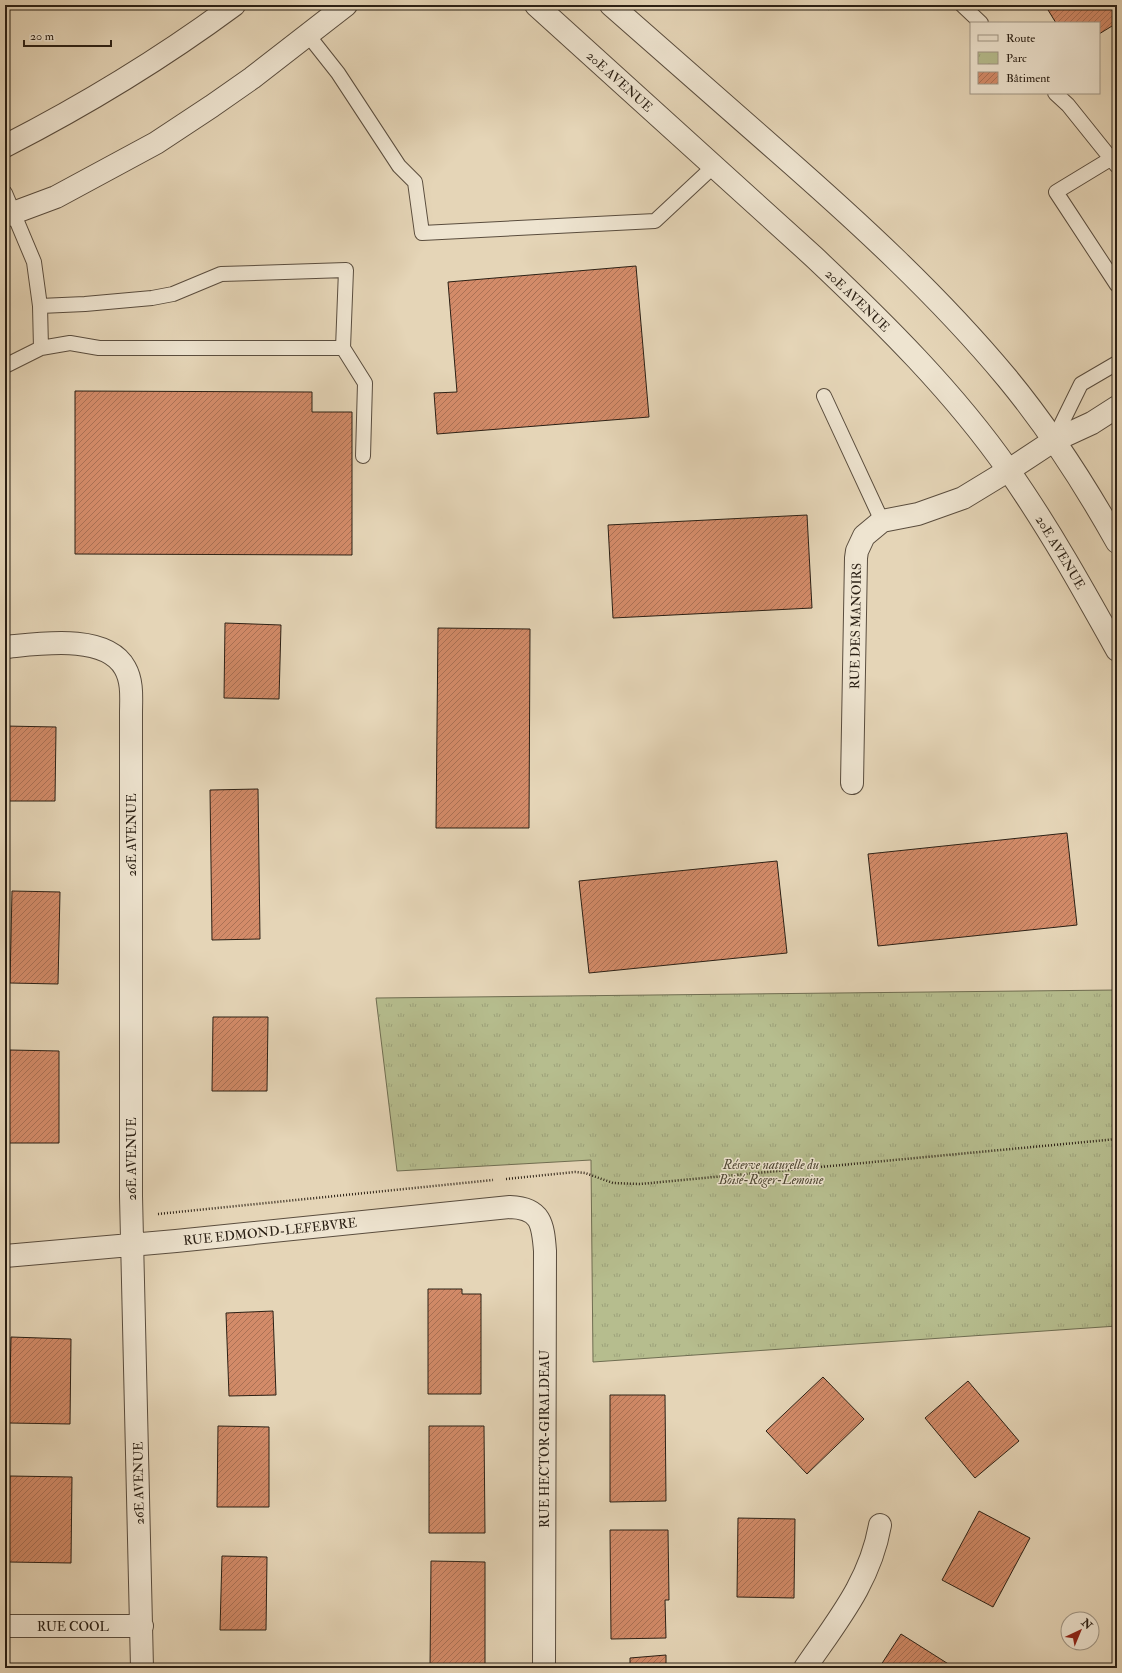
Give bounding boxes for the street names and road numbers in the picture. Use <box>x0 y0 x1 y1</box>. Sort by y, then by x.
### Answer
street label: 20E AVENUE <box>583 48 656 116</box>
street label: 20E AVENUE <box>822 266 893 335</box>
street label: 20E AVENUE <box>1032 513 1088 592</box>
street label: RUE DES MANOIRS <box>847 563 865 689</box>
street label: 26E AVENUE <box>124 793 140 877</box>
street label: 26E AVENUE <box>124 1117 140 1201</box>
street label: RUE EDMOND-LEFEBVRE <box>182 1215 358 1249</box>
street label: RUE HECTOR-GIRALDEAU <box>537 1350 553 1528</box>
street label: 26E AVENUE <box>130 1441 148 1525</box>
street label: RUE COOL <box>37 1619 110 1635</box>

